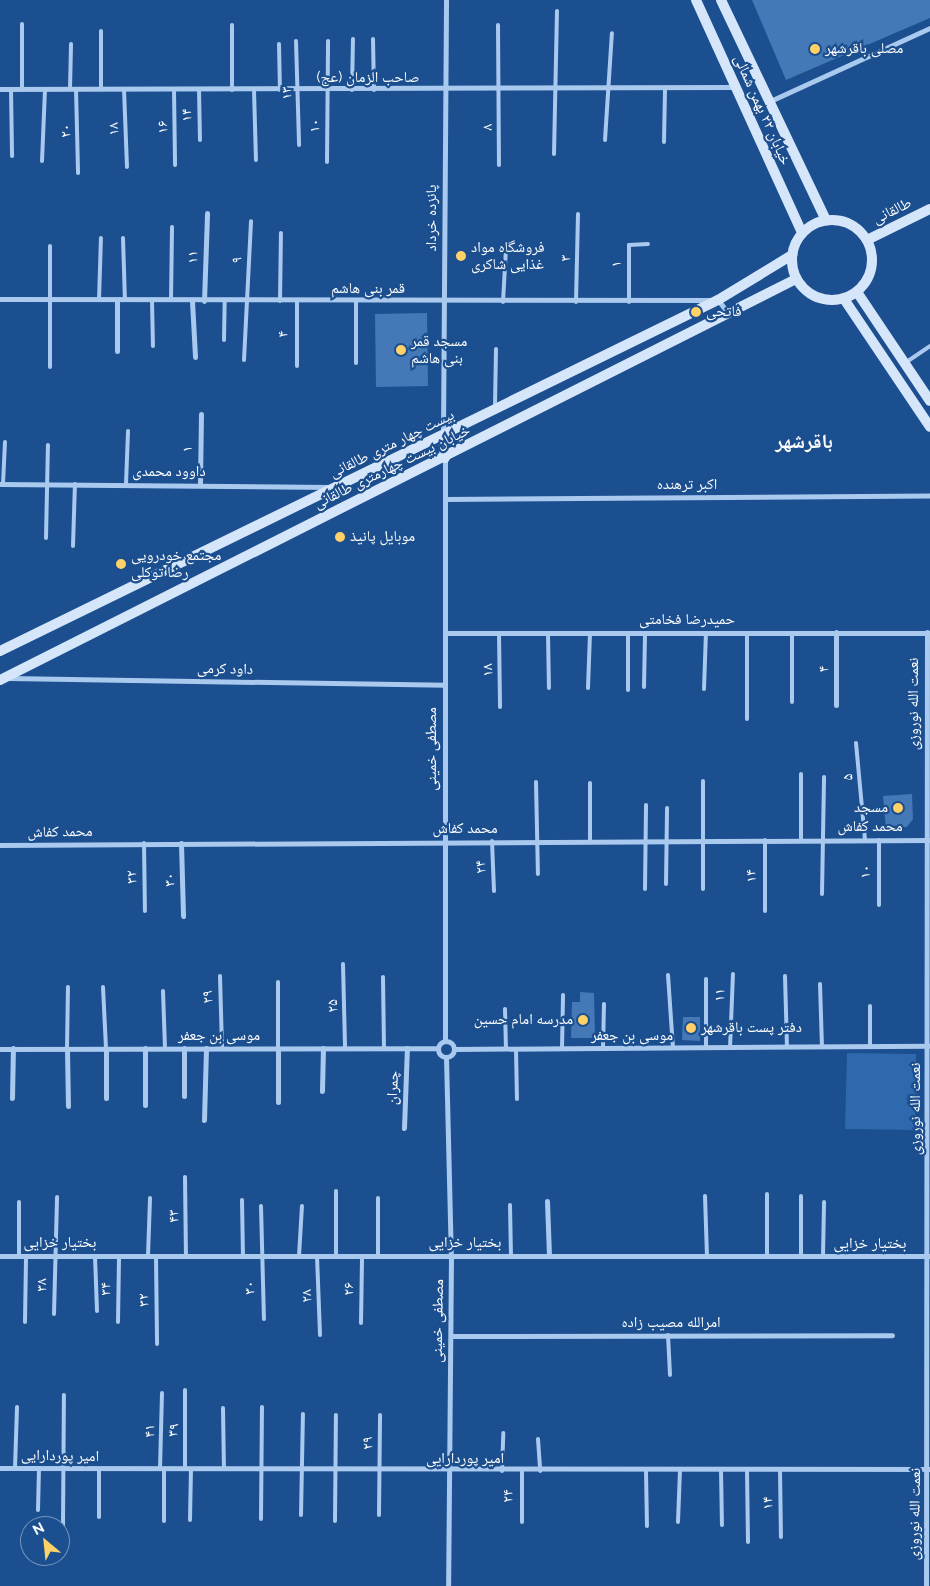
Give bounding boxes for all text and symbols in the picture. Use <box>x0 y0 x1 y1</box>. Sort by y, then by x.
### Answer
place label: مصلی باقرشهر <box>825 40 903 58</box>
marker: مصلی باقرشهر <box>809 43 821 55</box>
street label: خیابان ۲۲ بهمن شمالی <box>730 52 794 168</box>
street label: صاحب الزمان (عج) <box>317 69 419 87</box>
street label: ۱۳ <box>278 86 296 100</box>
street label: ۱۴ <box>178 108 196 122</box>
street label: ۱۰ <box>306 119 324 133</box>
street label: ۱۶ <box>154 120 172 134</box>
street label: ۱۸ <box>105 122 123 136</box>
street label: ۲۰ <box>57 124 75 138</box>
street label: ۸ <box>479 124 497 130</box>
street label: پانزده خرداد <box>423 185 441 251</box>
street label: طالقانی <box>870 194 914 228</box>
place label: فروشگاه مواد غذایی شاکری <box>471 238 545 273</box>
street label: ۱۱ <box>184 250 202 264</box>
marker: فروشگاه مواد غذایی شاکری <box>455 250 467 262</box>
street label: ۳ <box>557 254 575 262</box>
street label: ۹ <box>228 256 246 264</box>
street label: ۱ <box>608 261 626 267</box>
street label: قمر بنی هاشم <box>331 280 405 298</box>
place label: فاتحی <box>706 303 742 321</box>
marker: فاتحی <box>690 306 702 318</box>
street label: ۴ <box>275 331 293 337</box>
place label: مسجد قمر بنی هاشم <box>411 332 467 367</box>
marker: مسجد قمر بنی هاشم <box>395 344 407 356</box>
street label: بیست چهار متری طالقانی <box>327 406 457 482</box>
street label: خیابان بیست چهارمتری طالقانی <box>311 421 473 513</box>
district label: باقرشهر <box>775 429 833 453</box>
street label: ۱ <box>179 446 197 452</box>
street label: داوود محمدی <box>132 463 206 481</box>
street label: اکبر ترهنده <box>657 476 717 494</box>
place label: موبایل پانیذ <box>350 528 415 546</box>
marker: موبایل پانیذ <box>334 531 346 543</box>
place label: مجتمع خودرویی رضا توکلی <box>131 546 221 581</box>
marker: مجتمع خودرویی رضا توکلی <box>115 558 127 570</box>
street label: حمیدرضا فخامتی <box>639 611 735 629</box>
street label: نعمت الله نوروزی <box>905 658 923 750</box>
street label: داود کرمی <box>197 660 253 678</box>
street label: ۱۸ <box>479 663 497 677</box>
street label: ۴ <box>815 665 833 673</box>
street label: مصطفی خمینی <box>423 707 441 791</box>
street label: ۵ <box>839 773 857 781</box>
place label: مسجد <box>854 799 888 817</box>
marker: مسجد <box>892 802 904 814</box>
street label: محمد کفاش <box>838 818 902 836</box>
street label: محمد کفاش <box>433 820 497 838</box>
street label: محمد کفاش <box>27 822 93 842</box>
street label: ۲۴ <box>472 860 490 874</box>
street label: ۱۰ <box>857 865 875 879</box>
street label: ۱۴ <box>743 869 761 883</box>
street label: ۳۲ <box>123 870 141 884</box>
street label: ۳۰ <box>161 873 179 887</box>
street label: ۱۱ <box>711 988 729 1002</box>
street label: ۲۹ <box>199 990 217 1004</box>
street label: ۲۵ <box>324 999 342 1013</box>
place label: مدرسه امام حسین <box>474 1011 573 1029</box>
marker: مدرسه امام حسین <box>577 1014 589 1026</box>
place label: دفتر پست باقرشهر <box>701 1019 802 1037</box>
marker: دفتر پست باقرشهر <box>685 1022 697 1034</box>
street label: موسی بن جعفر <box>178 1027 260 1045</box>
street label: موسی بن جعفر <box>591 1027 673 1045</box>
street label: نعمت الله نوروزی <box>907 1063 925 1155</box>
street label: چمران <box>383 1071 403 1105</box>
street label: ۴۳ <box>165 1209 183 1223</box>
street label: بختیار خزایی <box>24 1234 96 1252</box>
street label: بختیار خزایی <box>429 1234 501 1252</box>
street label: بختیار خزایی <box>834 1235 906 1253</box>
street label: ۳۸ <box>33 1278 51 1292</box>
street label: مصطفی خمینی <box>428 1279 448 1363</box>
street label: ۳۰ <box>241 1281 259 1295</box>
street label: ۳۴ <box>97 1282 115 1296</box>
street label: ۲۶ <box>340 1282 358 1296</box>
street label: ۲۸ <box>298 1289 316 1303</box>
street label: ۳۲ <box>135 1293 153 1307</box>
street label: امرالله مصیب زاده <box>621 1314 721 1332</box>
street label: ۳۹ <box>165 1423 183 1437</box>
street label: ۴۱ <box>141 1424 159 1438</box>
street label: ۲۹ <box>359 1436 377 1450</box>
street label: امیر پوردارایی <box>21 1446 99 1466</box>
street label: امیر پوردارایی <box>426 1450 504 1468</box>
street label: نعمت الله نوروزی <box>905 1468 925 1560</box>
street label: ۲۴ <box>500 1489 518 1503</box>
street label: ۱۴ <box>759 1496 777 1510</box>
north arrow <box>20 1516 70 1566</box>
text: N <box>30 1519 47 1538</box>

